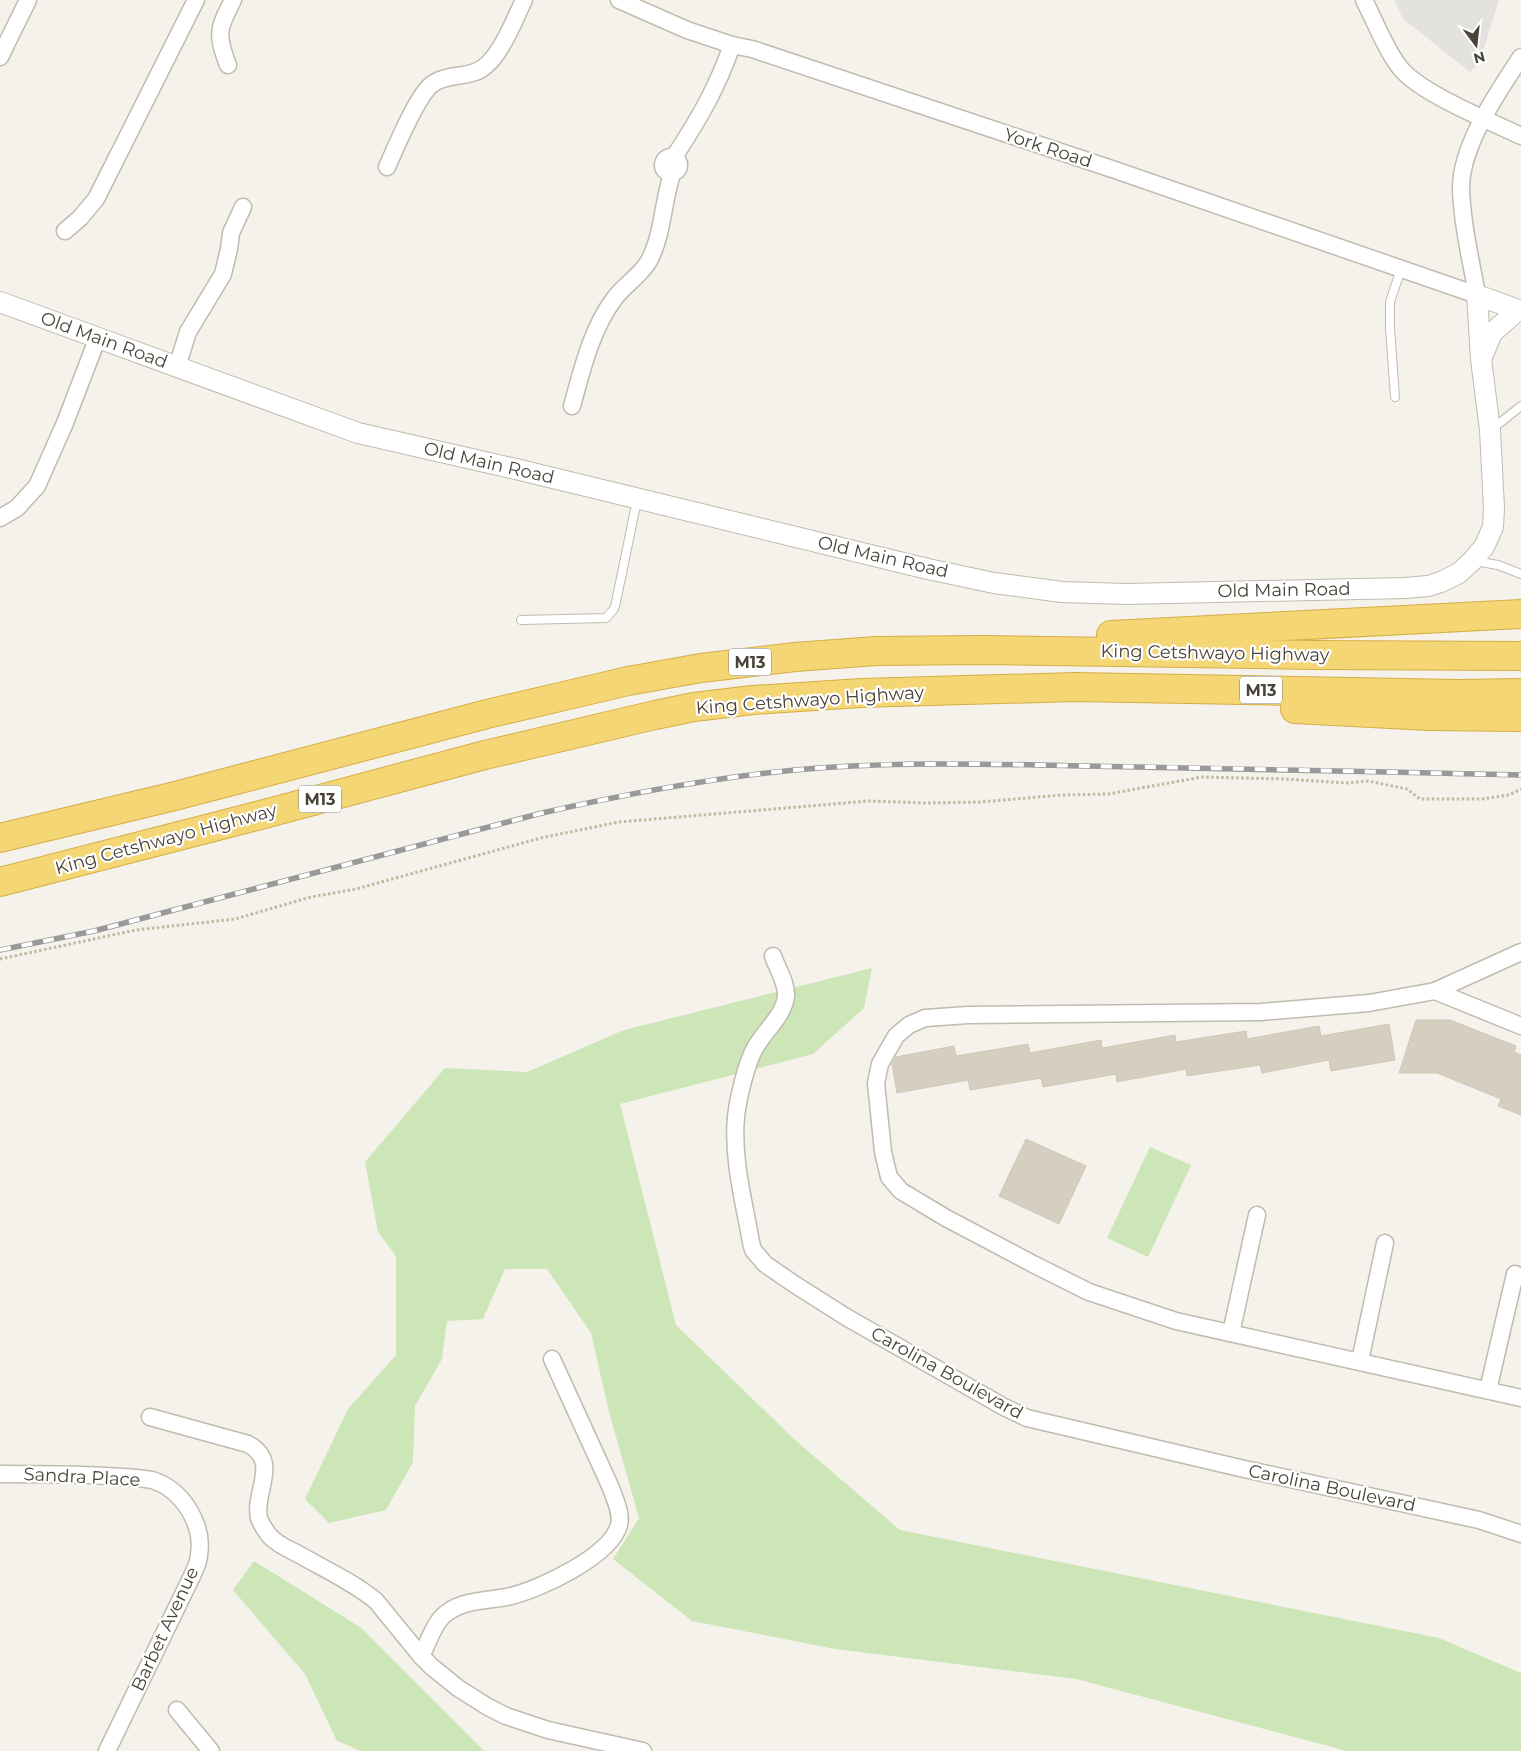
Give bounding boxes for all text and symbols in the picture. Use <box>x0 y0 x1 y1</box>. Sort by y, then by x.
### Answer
north arrow <box>1451 20 1501 70</box>
text: N <box>1472 47 1487 68</box>
street label: York Road <box>1001 123 1095 173</box>
street label: Old Main Road <box>38 307 170 373</box>
street label: Old Main Road <box>422 437 556 489</box>
street label: Old Main Road <box>816 531 950 583</box>
street label: Old Main Road <box>1217 578 1351 602</box>
street label: King Cetshwayo Highway <box>1100 640 1330 666</box>
road number: M13 <box>729 649 771 676</box>
road number: M13 <box>1240 676 1282 704</box>
street label: King Cetshwayo Highway <box>695 681 925 719</box>
road number: M13 <box>299 786 341 812</box>
street label: King Cetshwayo Highway <box>53 799 280 879</box>
street label: Carolina Boulevard <box>867 1322 1027 1424</box>
street label: Carolina Boulevard <box>1246 1460 1418 1516</box>
street label: Sandra Place <box>23 1463 141 1491</box>
street label: Barbet Avenue <box>127 1563 203 1695</box>

